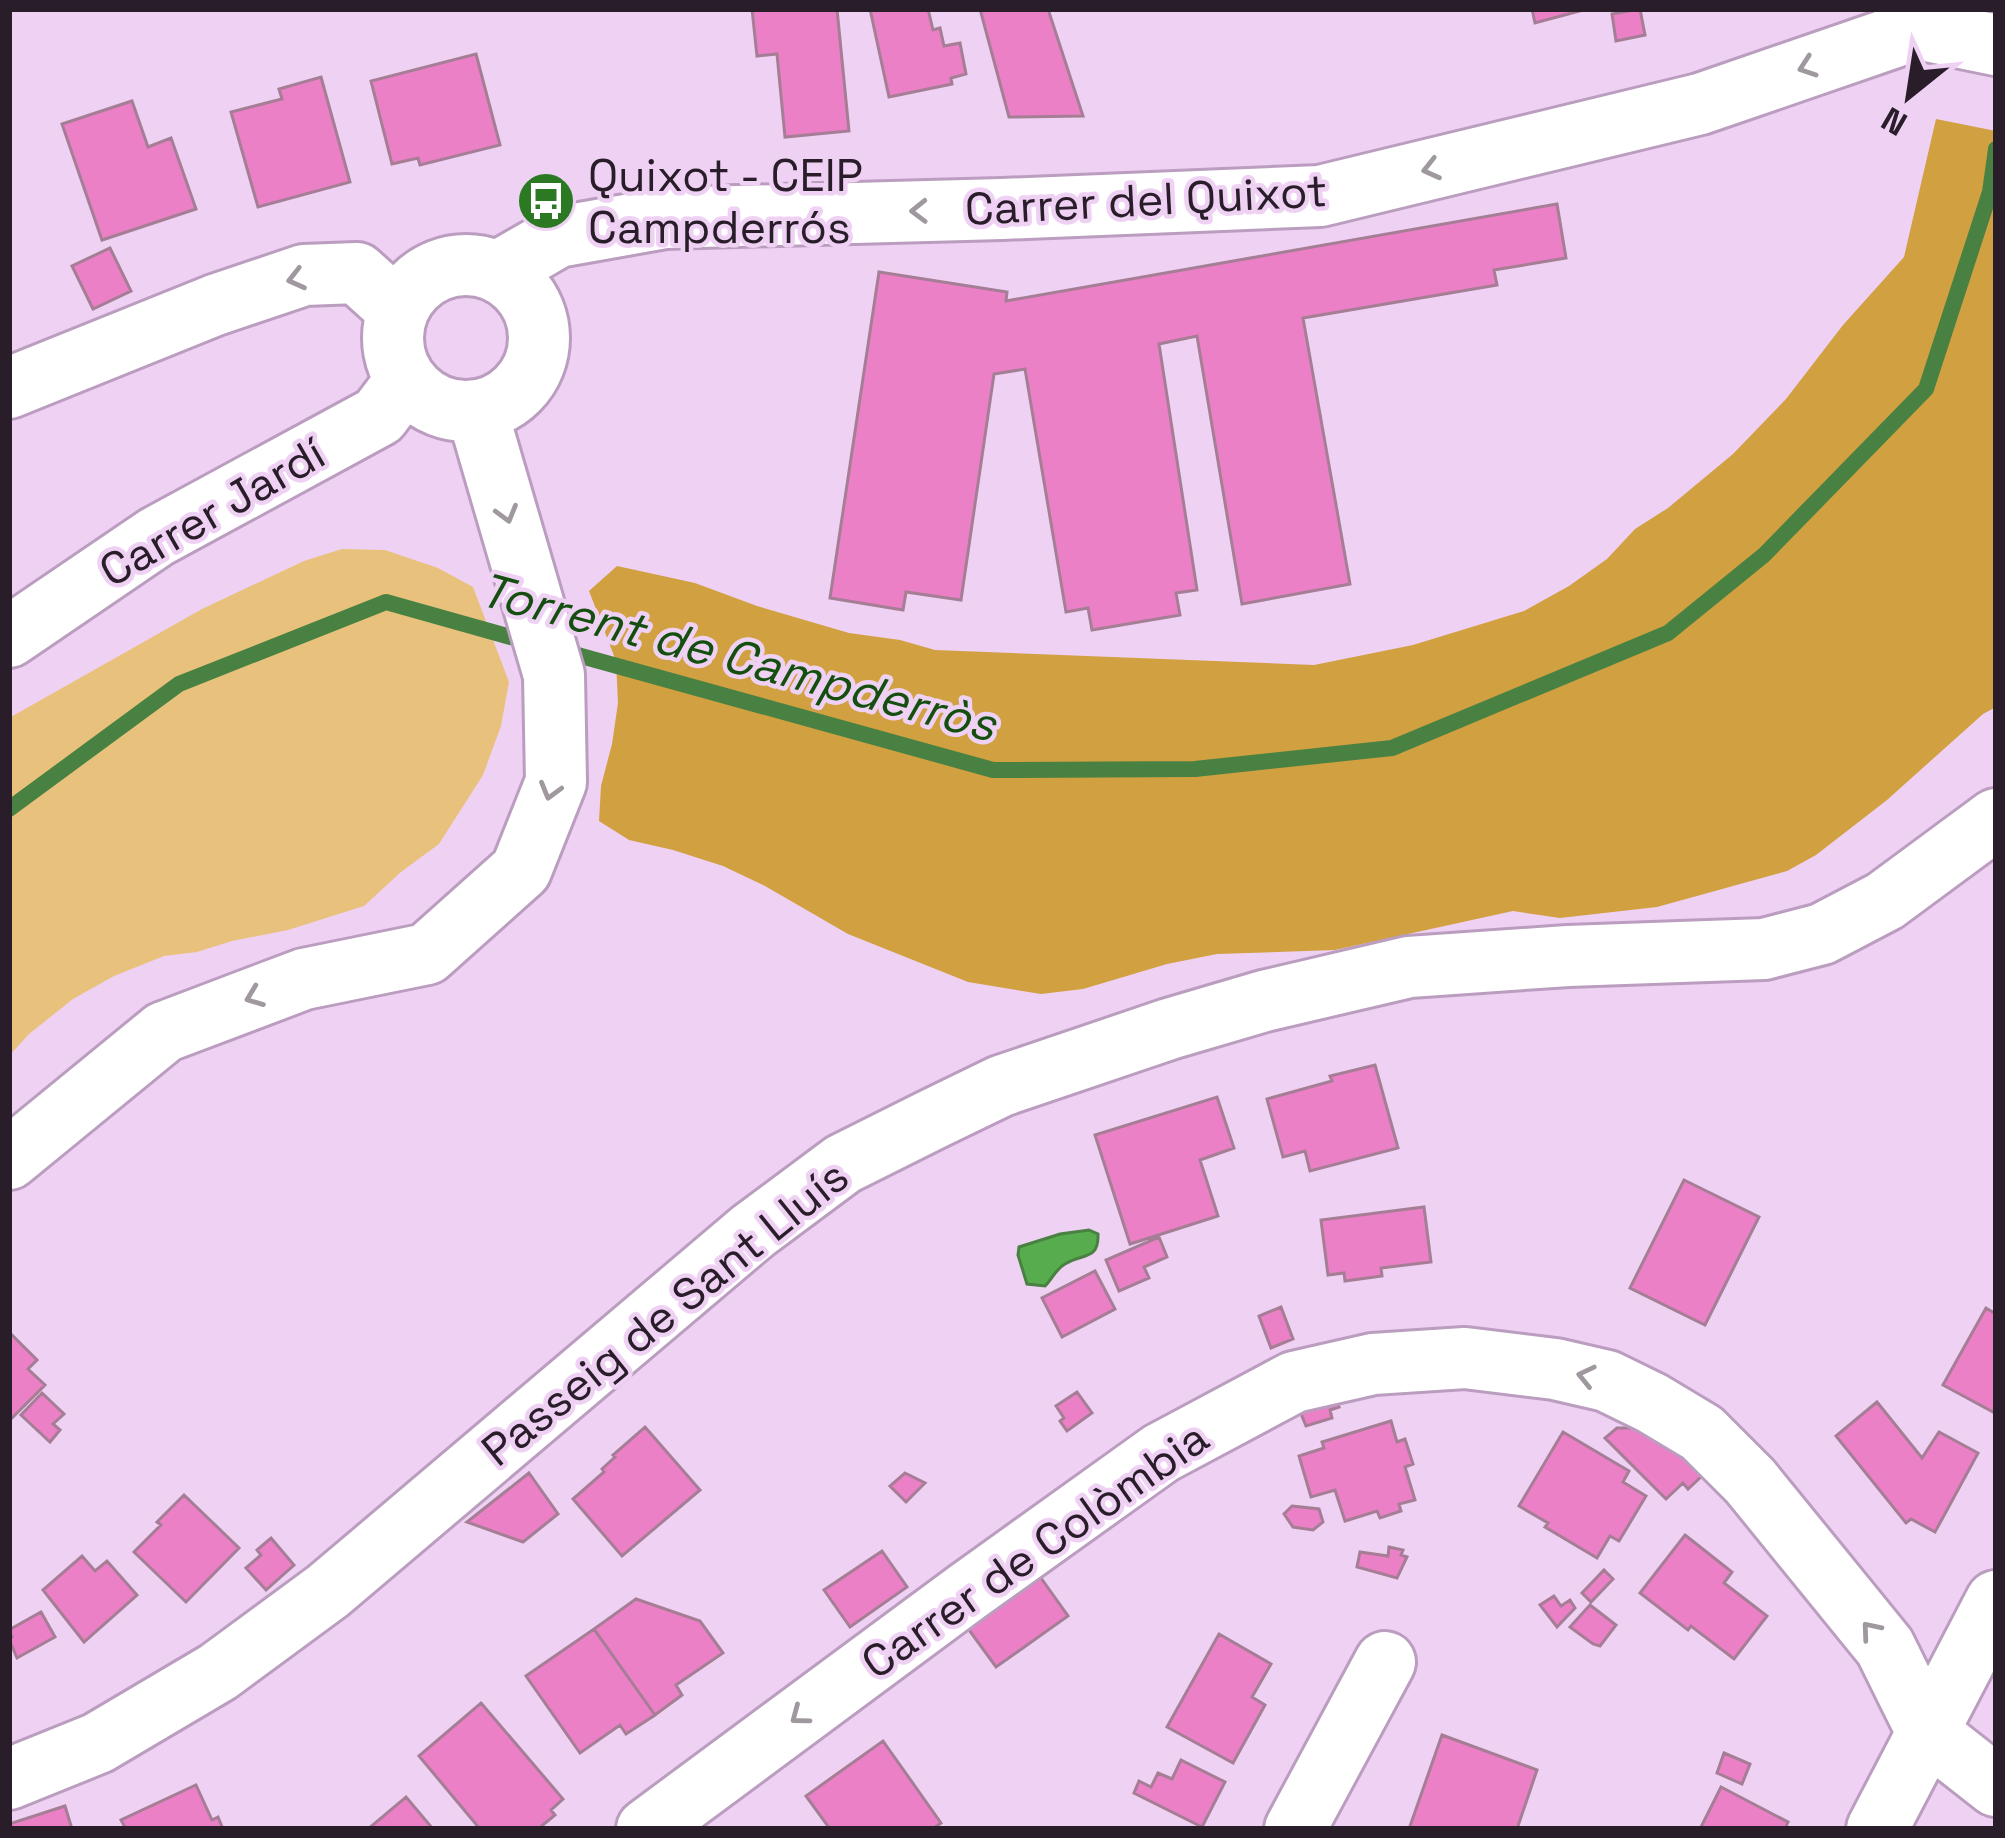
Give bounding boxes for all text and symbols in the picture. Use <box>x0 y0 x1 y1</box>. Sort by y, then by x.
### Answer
north arrow <box>1849 36 1969 156</box>
one-way arrow <box>1798 53 1819 77</box>
text: N <box>1874 97 1915 145</box>
place label: Quixot - CEIP Campderrós <box>588 147 863 256</box>
one-way arrow <box>1421 155 1442 180</box>
street label: Carrer del Quixot <box>963 162 1329 238</box>
bus stop icon: Quixot - CEIP Campderrós <box>515 170 577 232</box>
one-way arrow <box>909 198 928 224</box>
one-way arrow <box>286 265 307 290</box>
street label: Carrer Jardí <box>89 425 335 599</box>
one-way arrow <box>493 503 518 524</box>
water label: Torrent de Campderròs <box>473 559 1004 756</box>
one-way arrow <box>539 780 564 801</box>
one-way arrow <box>244 983 265 1008</box>
street label: Passeig de Sant Lluís <box>470 1148 860 1478</box>
one-way arrow <box>1576 1365 1596 1390</box>
street label: Carrer de Colòmbia <box>851 1409 1219 1691</box>
one-way arrow <box>1863 1622 1885 1644</box>
one-way arrow <box>790 1702 812 1724</box>

